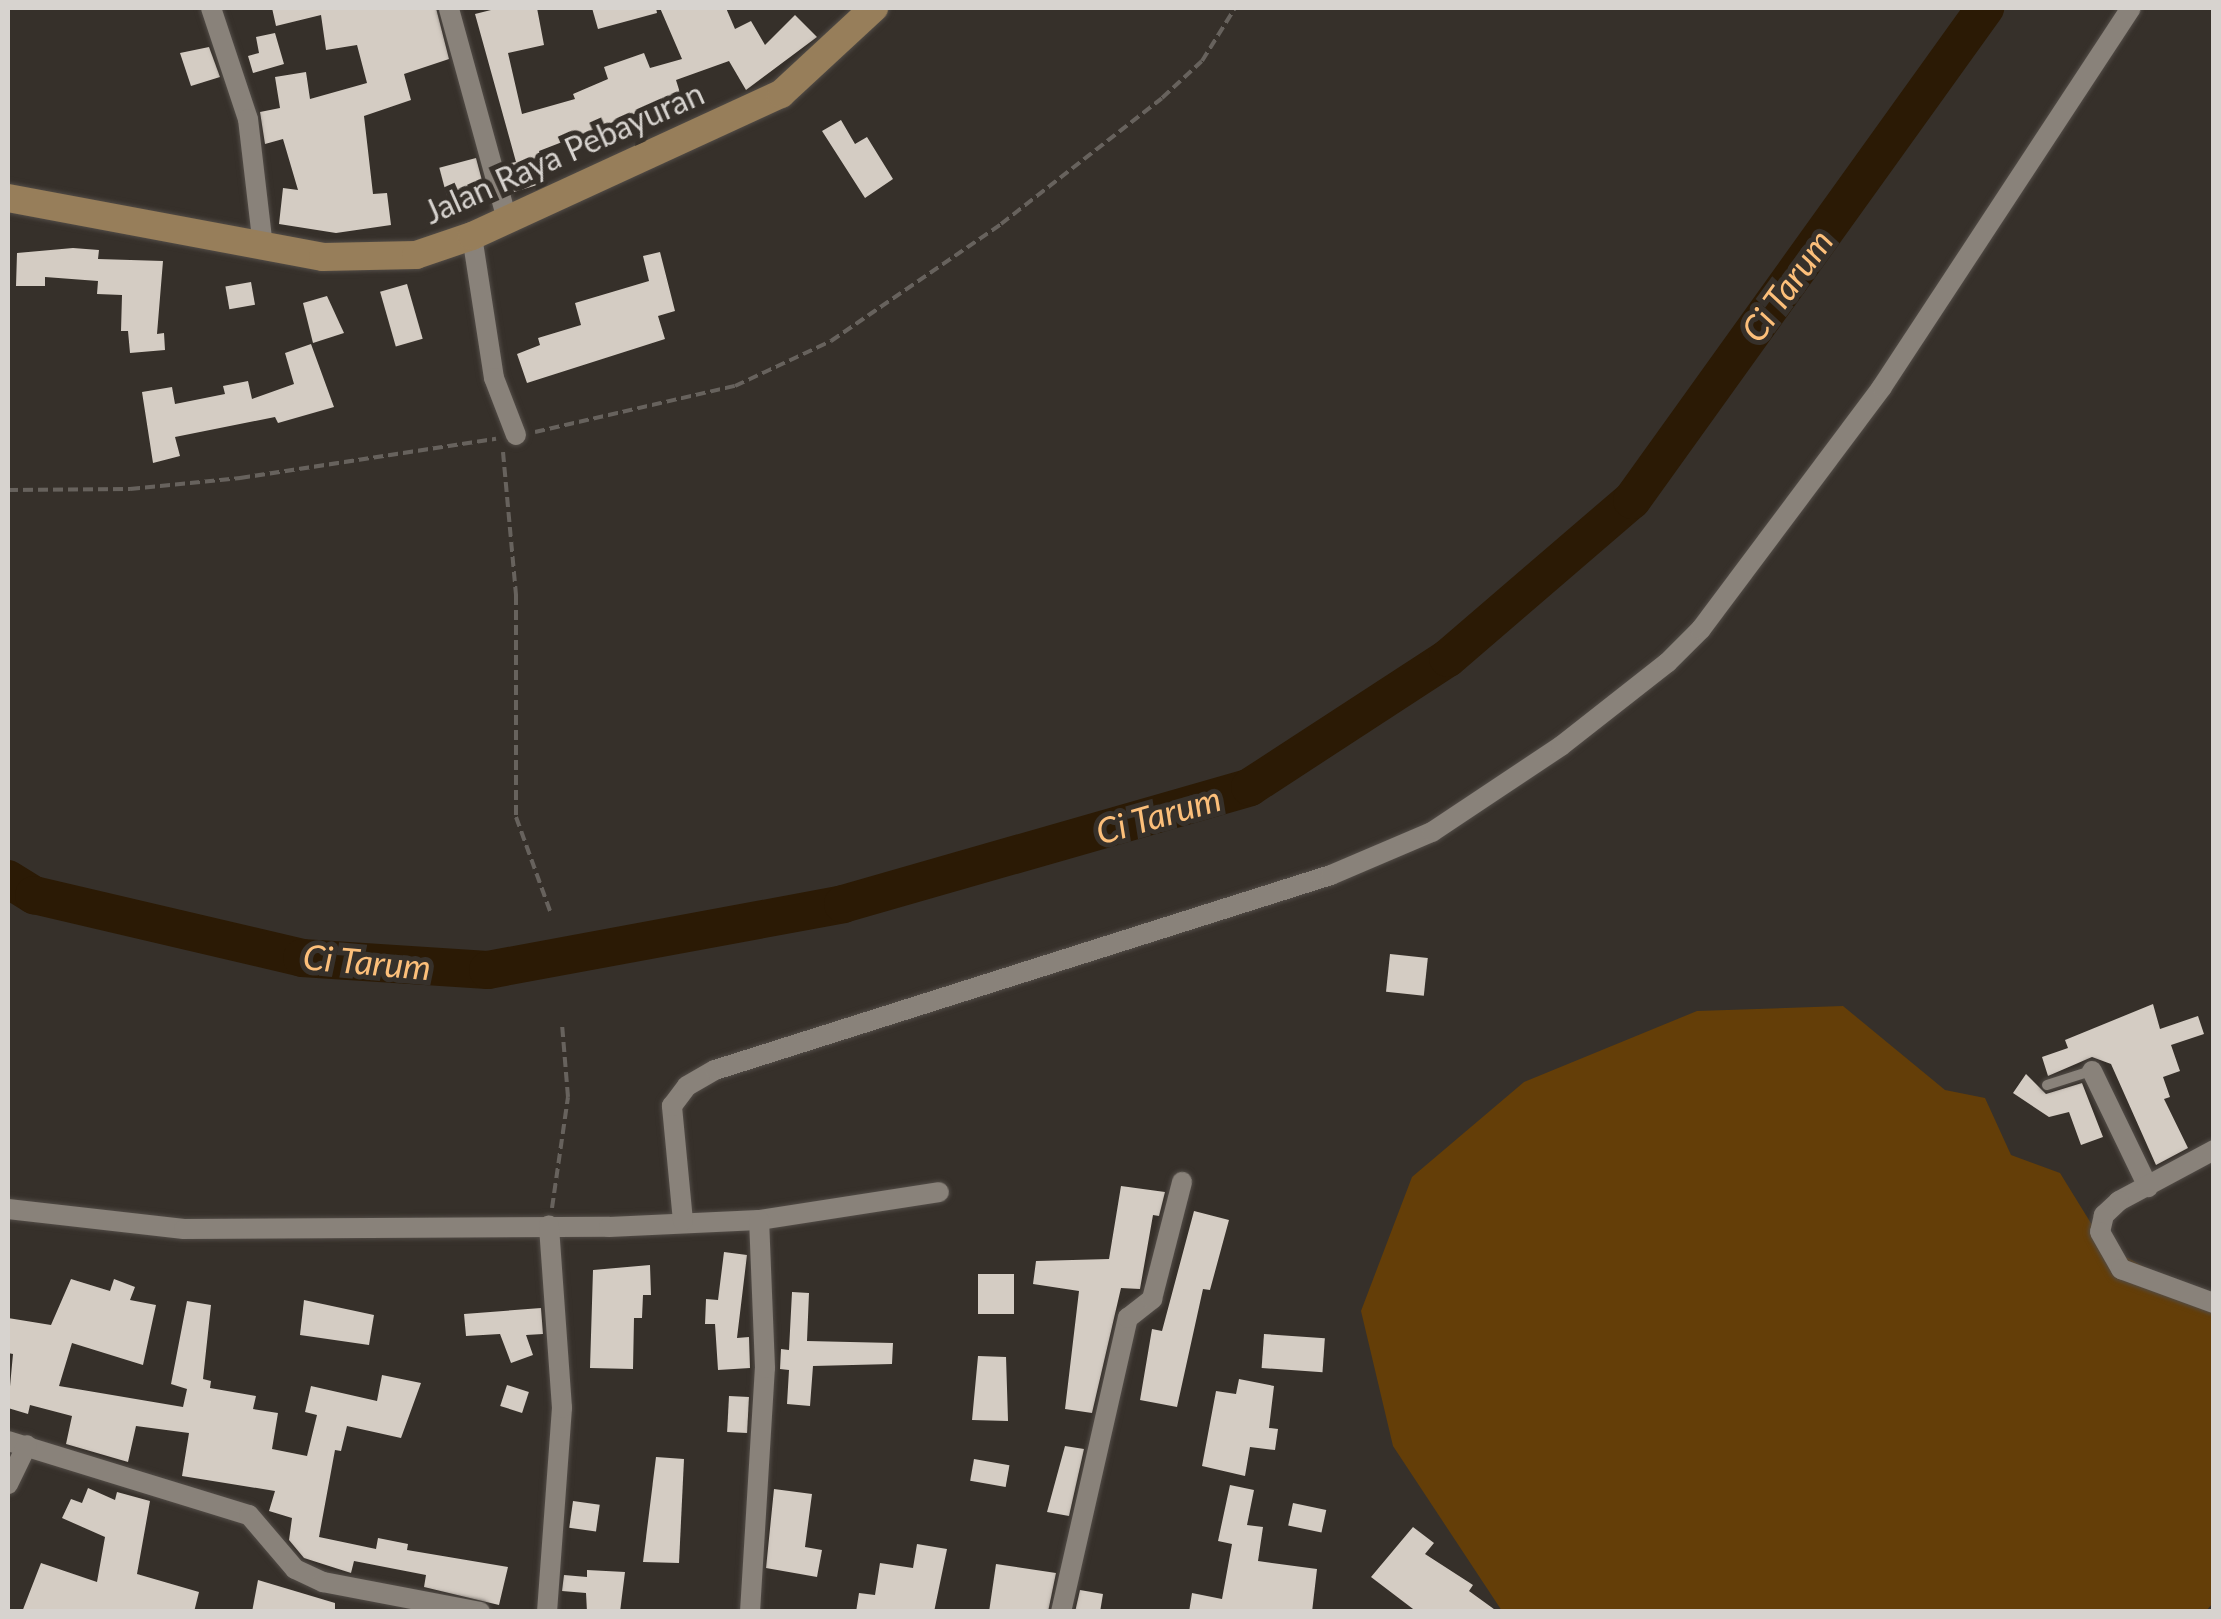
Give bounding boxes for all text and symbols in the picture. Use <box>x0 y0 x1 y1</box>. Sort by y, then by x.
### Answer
street label: Jalan Raya Pebayuran <box>418 74 710 232</box>
water label: Ci Tarum <box>1731 220 1841 350</box>
water label: Ci Tarum <box>1090 776 1226 852</box>
water label: Ci Tarum <box>301 934 433 988</box>

